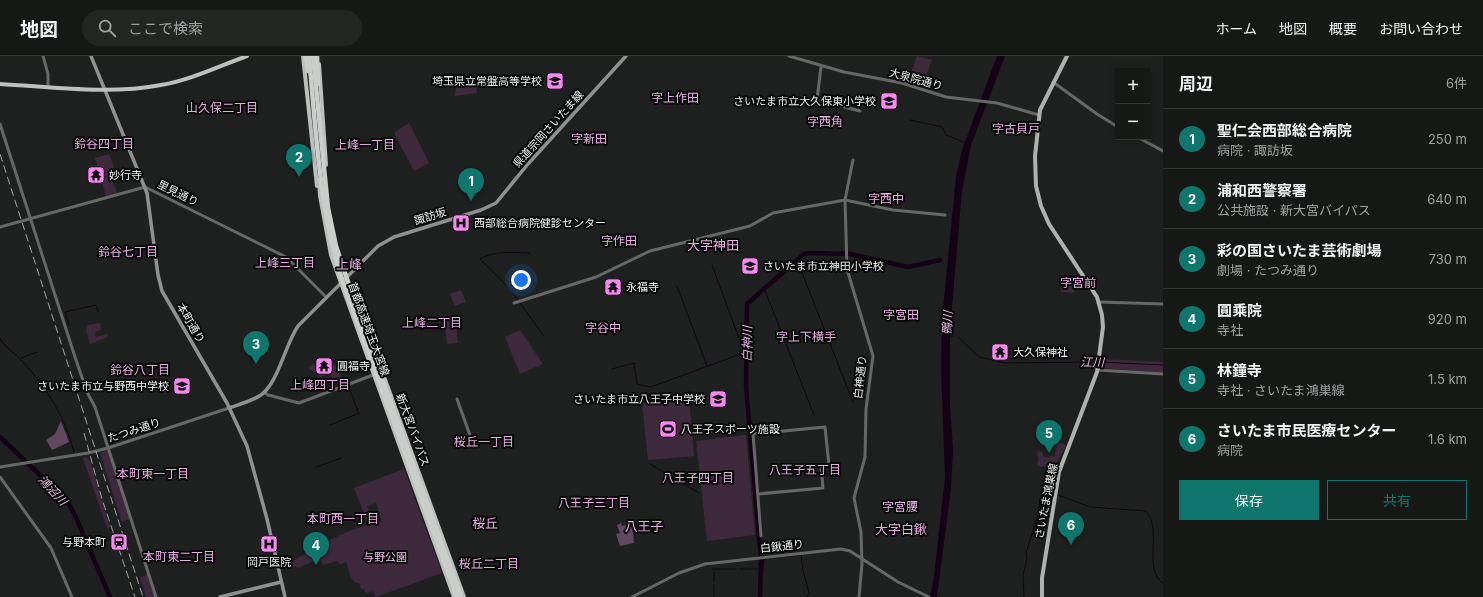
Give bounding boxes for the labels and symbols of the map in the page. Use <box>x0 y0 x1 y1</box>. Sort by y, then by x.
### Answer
street label: 大泉院通り <box>888 65 944 93</box>
school or university icon: 埼玉県立常盤高等学校 <box>545 71 565 91</box>
place label: 埼玉県立常盤高等学校 <box>432 74 542 88</box>
street label: 県道宗岡さいたま線 <box>510 88 586 170</box>
district label: 字上作田 <box>651 90 699 105</box>
school or university icon: さいたま市立大久保東小学校 <box>879 91 899 111</box>
place label: さいたま市立大久保東小学校 <box>733 94 876 108</box>
district label: 山久保二丁目 <box>186 100 258 115</box>
district label: 字西角 <box>807 114 843 129</box>
district label: 字古貝戸 <box>992 121 1040 136</box>
district label: 字新田 <box>571 131 607 146</box>
district label: 鈴谷四丁目 <box>74 136 134 151</box>
district label: 上峰一丁目 <box>335 137 395 152</box>
pin: 2 <box>286 144 312 177</box>
temple icon: 妙行寺 <box>86 165 106 185</box>
place label: 妙行寺 <box>109 168 142 182</box>
pin: 1 <box>458 168 484 201</box>
street label: 里見通り <box>155 177 201 209</box>
district label: 字西中 <box>868 191 904 206</box>
street label: 諏訪坂 <box>412 204 448 228</box>
hospital icon: 西部総合病院健診センター <box>451 213 471 233</box>
place label: 西部総合病院健診センター <box>474 216 606 230</box>
district label: 字作田 <box>601 233 637 248</box>
district label: 大字神田 <box>687 237 739 253</box>
district label: 鈴谷七丁目 <box>98 244 158 259</box>
district label: 上峰三丁目 <box>255 255 315 270</box>
district label: 上峰 <box>336 256 362 272</box>
school or university icon: さいたま市立神田小学校 <box>740 256 760 276</box>
place label: さいたま市立神田小学校 <box>763 259 884 273</box>
your location <box>511 270 531 290</box>
district label: 字宮前 <box>1060 275 1096 290</box>
temple icon: 永福寺 <box>603 277 623 297</box>
street label: 首都高速埼玉大宮線 <box>345 280 393 378</box>
place label: 永福寺 <box>626 280 659 294</box>
street label: 本町通り <box>174 300 208 346</box>
district label: 字宮田 <box>883 307 919 322</box>
water label: 鴨川 <box>939 309 955 336</box>
district label: 上峰二丁目 <box>402 315 462 330</box>
district label: 字谷中 <box>585 320 621 335</box>
water label: 白神川 <box>739 324 755 362</box>
district label: 字上下横手 <box>776 329 836 344</box>
pin: 3 <box>243 331 269 364</box>
temple icon: 大久保神社 <box>990 342 1010 362</box>
place label: 大久保神社 <box>1013 345 1068 359</box>
street label: 白神通り <box>851 354 869 400</box>
water label: 江川 <box>1080 354 1106 370</box>
temple icon: 圓福寺 <box>314 356 334 376</box>
place label: 圓福寺 <box>337 359 370 373</box>
district label: 鈴谷八丁目 <box>110 362 170 377</box>
school or university icon: さいたま市立与野西中学校 <box>172 376 192 396</box>
district label: 上峰四丁目 <box>290 377 350 392</box>
place label: さいたま市立与野西中学校 <box>37 379 169 393</box>
school or university icon: さいたま市立八王子中学校 <box>708 389 728 409</box>
street label: 新大宮バイパス <box>393 392 433 468</box>
place label: さいたま市立八王子中学校 <box>573 392 705 406</box>
street label: たつみ通り <box>106 415 162 445</box>
sports icon: 八王子スポーツ施設 <box>658 419 678 439</box>
pin: 5 <box>1036 420 1062 453</box>
place label: 八王子スポーツ施設 <box>681 422 780 436</box>
district label: 桜丘一丁目 <box>454 434 514 449</box>
district label: 八王子五丁目 <box>769 462 841 477</box>
street label: さいたま鴻巣線 <box>1032 462 1060 540</box>
district label: 本町東一丁目 <box>117 466 189 481</box>
district label: 八王子四丁目 <box>662 470 734 485</box>
water label: 鴻沼川 <box>35 472 72 510</box>
district label: 八王子三丁目 <box>558 495 630 510</box>
district label: 字宮腰 <box>882 499 918 514</box>
district label: 本町西一丁目 <box>307 511 379 526</box>
pin: 6 <box>1058 512 1084 545</box>
district label: 桜丘 <box>472 515 498 531</box>
district label: 八王子 <box>624 518 664 534</box>
district label: 大字白鍬 <box>875 521 927 537</box>
station icon: 与野本町 <box>109 532 129 552</box>
pin: 4 <box>303 532 329 565</box>
hospital icon: 岡戸医院 <box>259 534 279 554</box>
place label: 与野本町 <box>62 535 106 549</box>
street label: 白鍬通り <box>759 537 805 555</box>
district label: 本町東二丁目 <box>143 549 215 564</box>
park label: 与野公園 <box>363 550 407 564</box>
place label: 岡戸医院 <box>247 555 291 569</box>
district label: 桜丘二丁目 <box>459 556 519 571</box>

